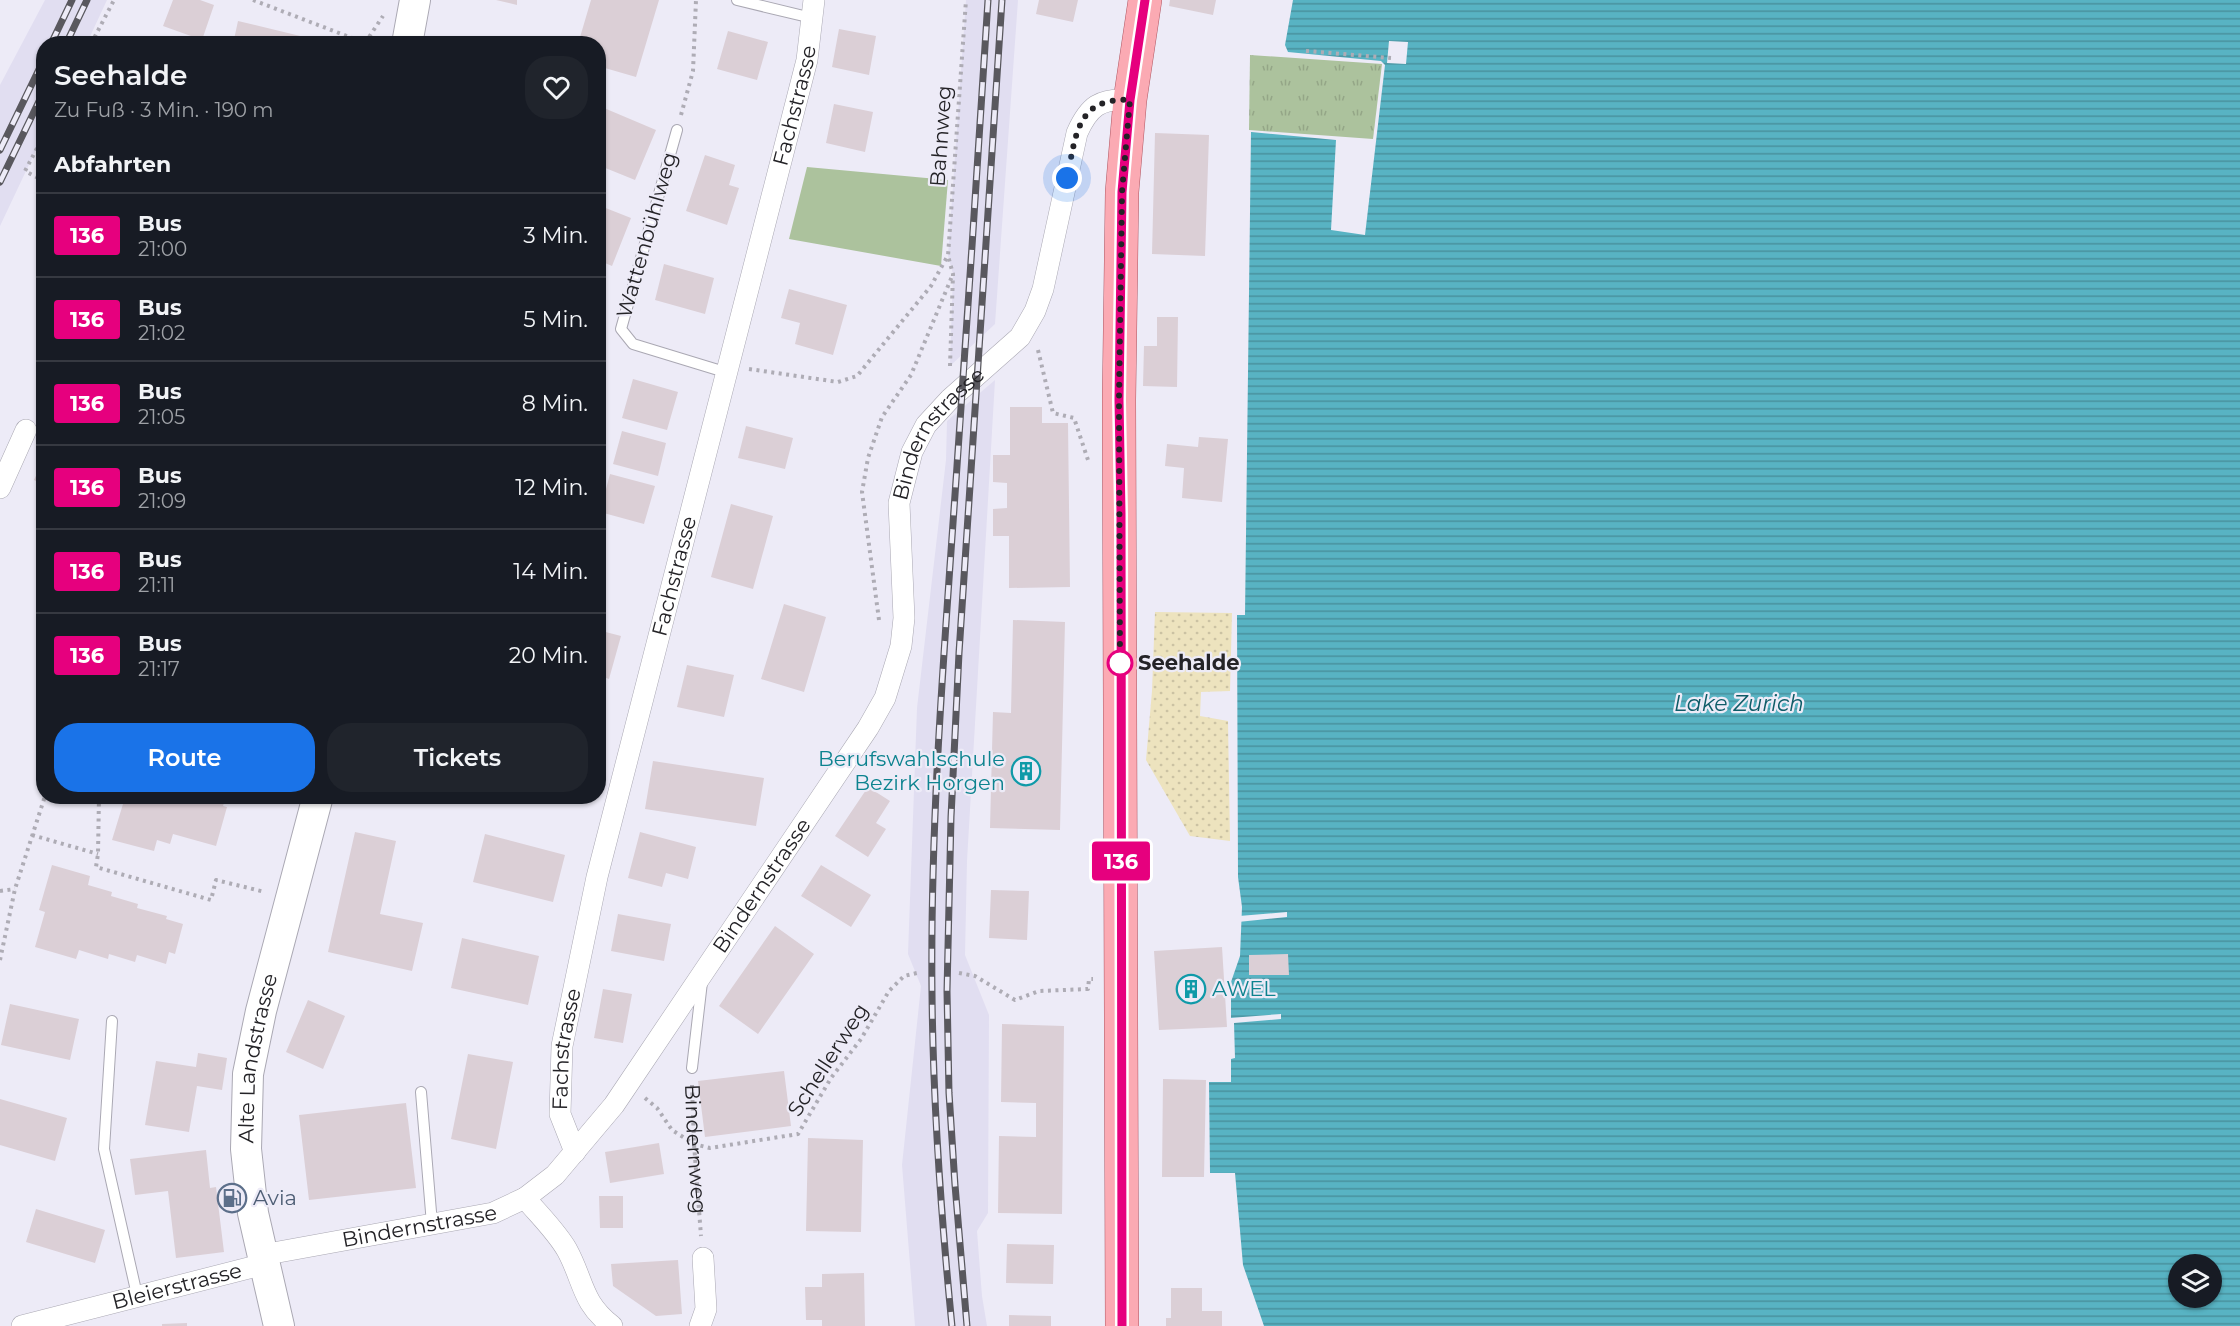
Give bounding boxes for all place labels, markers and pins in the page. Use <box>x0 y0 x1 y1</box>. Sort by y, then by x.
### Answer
marker: Seehalde <box>1107 650 1133 676</box>
place label: Seehalde <box>1138 650 1239 675</box>
place label: Berufswahlschule Bezirk Horgen <box>818 746 1005 795</box>
building icon: Berufswahlschule Bezirk Horgen <box>1010 755 1042 787</box>
building icon: AWEL <box>1175 973 1207 1005</box>
place label: AWEL <box>1212 976 1276 1001</box>
fuel station icon: Avia <box>216 1182 248 1214</box>
place label: Avia <box>253 1185 297 1210</box>

